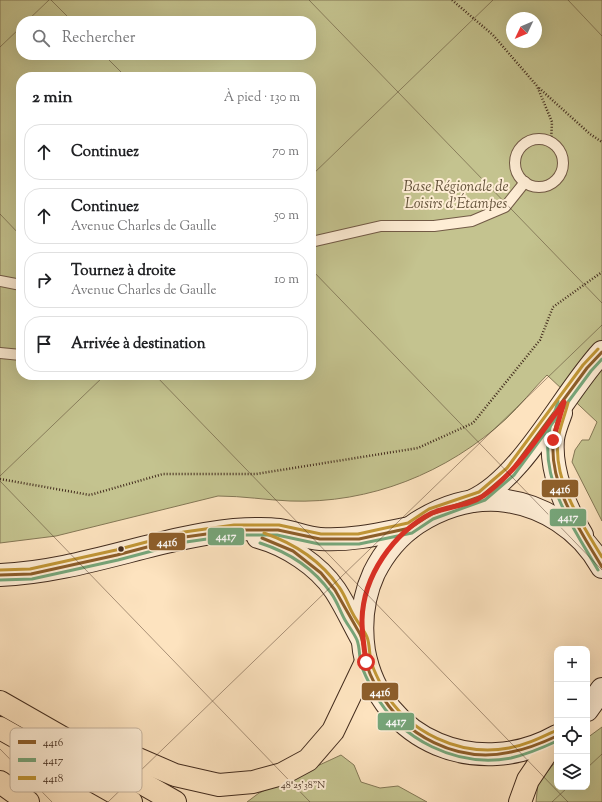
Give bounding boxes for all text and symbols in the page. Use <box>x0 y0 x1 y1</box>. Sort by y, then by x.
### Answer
north arrow <box>506 12 542 48</box>
search box <box>16 16 316 60</box>
icon: search <box>30 27 52 49</box>
text: Rechercher <box>62 28 135 49</box>
text: 2 min <box>32 86 73 110</box>
text: À pied · 130 m <box>224 89 300 107</box>
icon: ahead <box>33 141 55 163</box>
text: Continuez <box>71 142 139 163</box>
text: 70 m <box>272 143 299 161</box>
park label: Base Régionale de Loisirs d'Étampes <box>403 177 509 215</box>
text: Continuez <box>71 197 139 218</box>
icon: ahead <box>33 205 55 227</box>
text: 50 m <box>274 207 299 225</box>
text: Avenue Charles de Gaulle <box>71 218 217 236</box>
text: Tournez à droite <box>71 261 176 282</box>
icon: right <box>33 269 55 291</box>
text: 10 m <box>274 271 299 289</box>
text: Avenue Charles de Gaulle <box>71 282 217 300</box>
icon: arrive <box>33 333 55 355</box>
text: Arrivée à destination <box>71 334 206 355</box>
route end <box>544 431 562 449</box>
line badge: 4416 <box>541 479 579 498</box>
text: 4416 <box>549 482 571 498</box>
line badge: 4417 <box>549 508 587 527</box>
text: 4417 <box>557 510 579 526</box>
line badge: 4417 <box>207 527 245 546</box>
text: 4417 <box>215 529 237 545</box>
line badge: 4416 <box>148 532 186 551</box>
text: 4416 <box>156 535 178 551</box>
unlabelled marker <box>116 544 126 554</box>
map controls <box>554 646 590 790</box>
button: + <box>554 646 590 682</box>
route start <box>357 653 375 671</box>
line badge: 4416 <box>361 682 399 701</box>
button: − <box>554 682 590 718</box>
text: 4416 <box>369 685 391 701</box>
line badge: 4417 <box>377 712 415 731</box>
text: 4417 <box>385 714 407 730</box>
button: locate <box>554 718 590 754</box>
legend <box>10 728 142 792</box>
text: 4416 <box>43 735 63 751</box>
text: 4417 <box>43 753 64 769</box>
button: layers <box>554 754 590 790</box>
text: 4418 <box>43 771 64 787</box>
text: 48°25'38"N <box>281 778 325 793</box>

